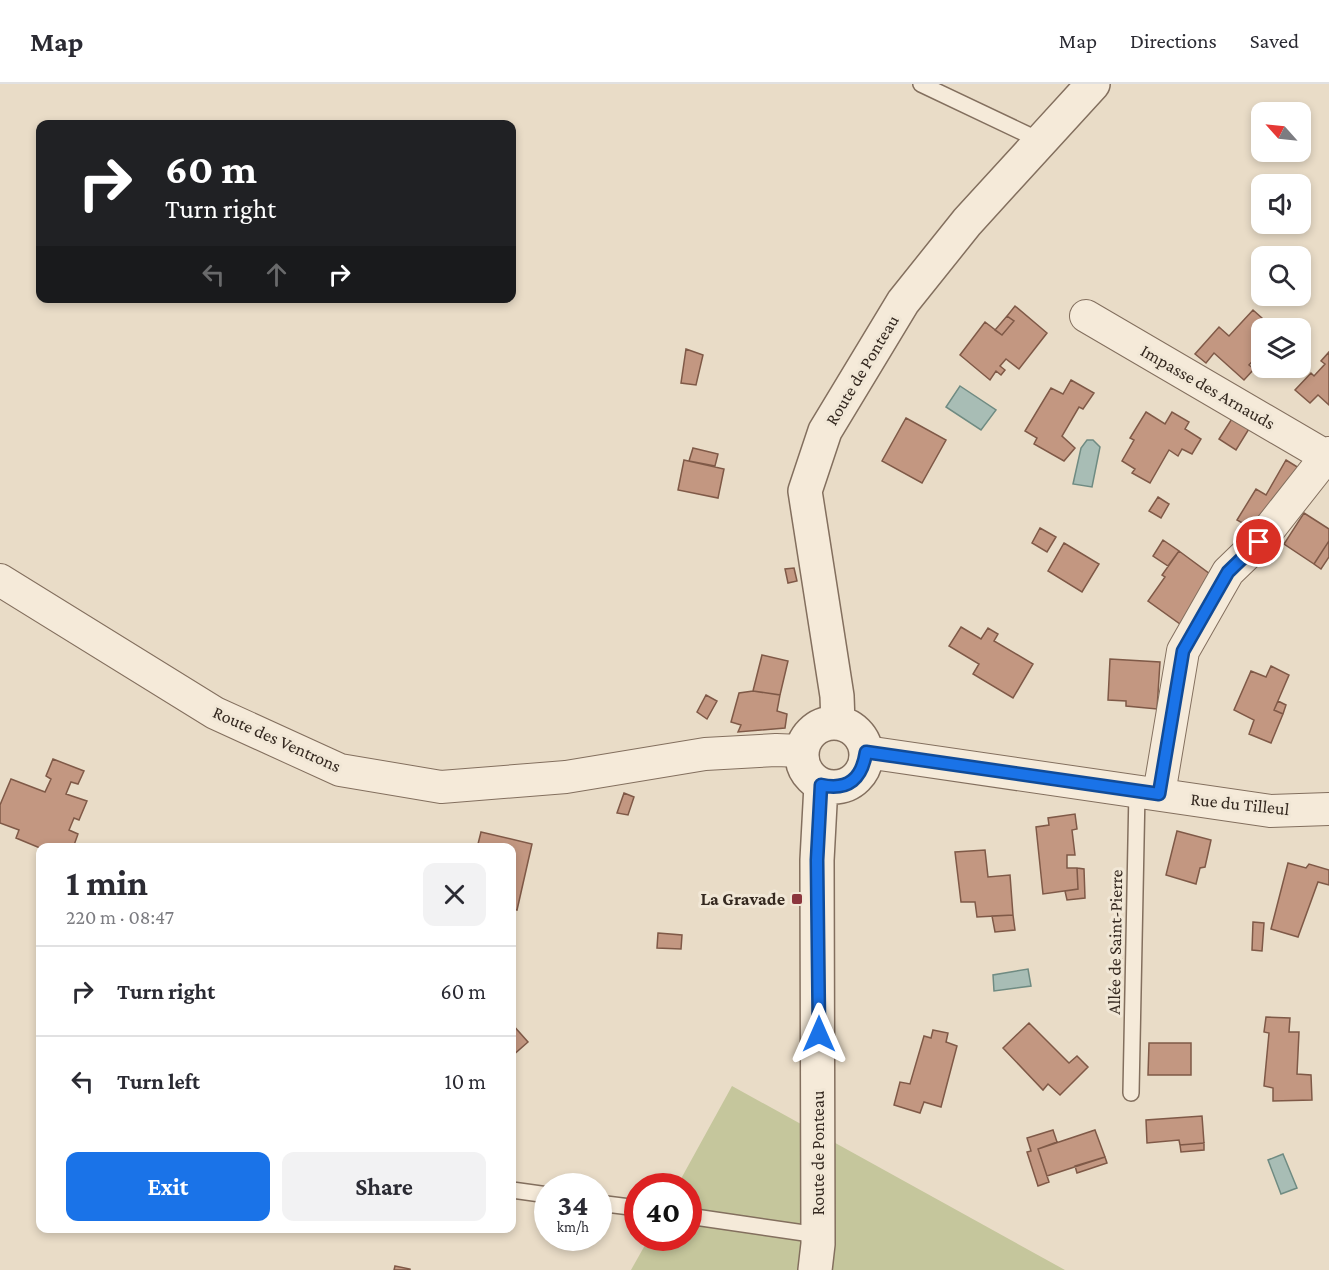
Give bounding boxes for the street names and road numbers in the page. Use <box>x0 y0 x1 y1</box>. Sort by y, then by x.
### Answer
street label: Route de Ponteau <box>821 311 903 429</box>
street label: Impasse des Arnauds <box>1137 340 1279 434</box>
street label: Route des Ventrons <box>210 702 344 776</box>
street label: Rue du Tilleul <box>1190 789 1291 819</box>
street label: Allée de Saint-Pierre <box>1104 869 1126 1015</box>
street label: Route de Ponteau <box>808 1090 828 1216</box>

